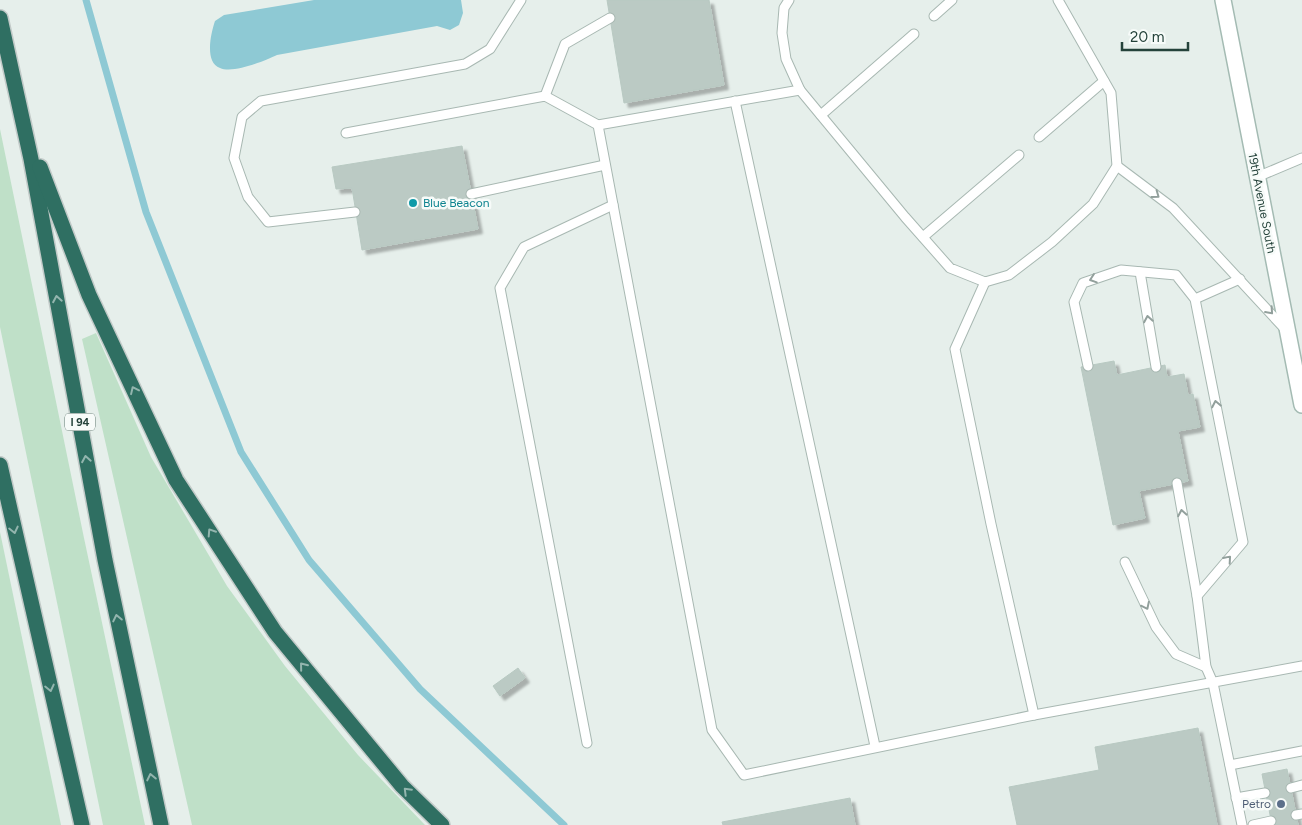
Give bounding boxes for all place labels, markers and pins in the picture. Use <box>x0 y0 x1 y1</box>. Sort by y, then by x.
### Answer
place label: Blue Beacon <box>423 196 490 210</box>
marker: Blue Beacon <box>407 197 419 209</box>
place label: Petro <box>1242 797 1271 811</box>
marker: Petro <box>1275 798 1287 810</box>

